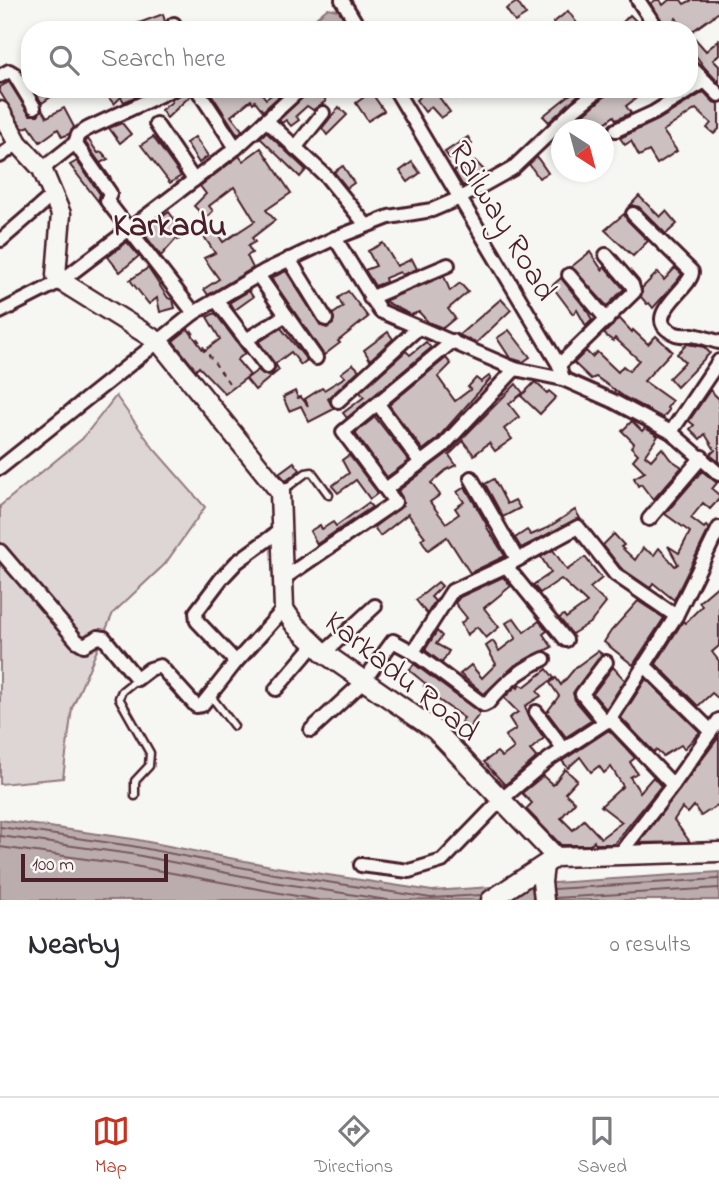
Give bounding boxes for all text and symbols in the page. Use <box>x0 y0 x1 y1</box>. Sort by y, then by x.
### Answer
search box <box>21 21 698 98</box>
icon: search <box>45 41 83 79</box>
text: Search here <box>101 41 226 79</box>
north arrow <box>551 119 614 182</box>
street label: Railway Road <box>435 133 567 311</box>
district label: Karkadu <box>113 203 227 251</box>
street label: Karkadu Road <box>313 600 489 755</box>
scale bar <box>21 851 168 883</box>
text: 100 m <box>32 852 74 879</box>
text: Nearby <box>28 924 120 968</box>
text: 0 results <box>610 929 691 962</box>
tab: Map <box>92 1112 130 1181</box>
tab: Directions <box>314 1112 393 1181</box>
tab: Saved <box>577 1112 627 1181</box>

